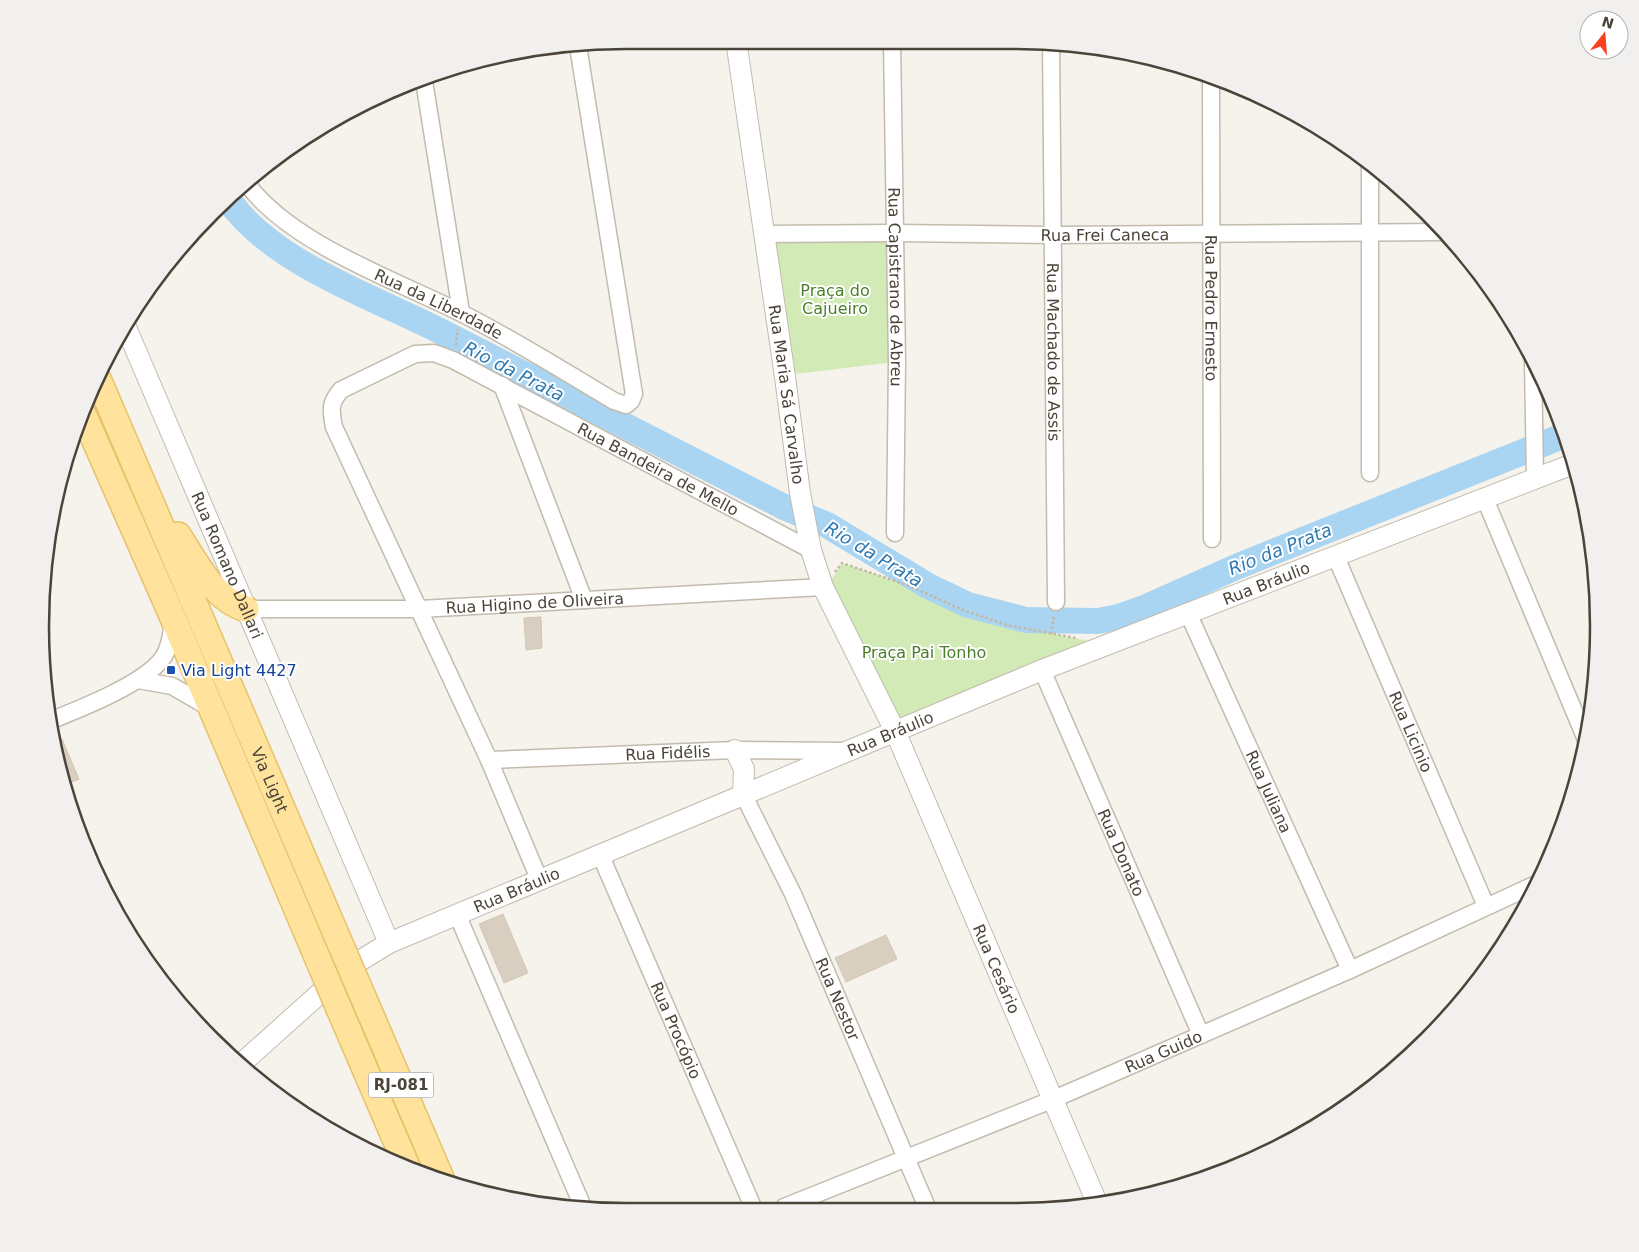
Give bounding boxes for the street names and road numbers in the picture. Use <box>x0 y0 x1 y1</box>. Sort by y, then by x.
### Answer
street label: Rua Capistrano de Abreu <box>885 187 907 387</box>
street label: Rua Frei Caneca <box>1041 225 1169 245</box>
street label: Rua Pedro Ernesto <box>1202 235 1221 381</box>
street label: Rua Machado de Assis <box>1043 263 1064 441</box>
street label: Rua da Liberdade <box>372 265 506 343</box>
street label: Rua Maria Sá Carvalho <box>765 303 808 485</box>
street label: Rua Bandeira de Mello <box>574 418 742 519</box>
street label: Rua Romano Dallari <box>188 489 267 641</box>
street label: Rua Bráulio <box>1220 558 1312 608</box>
street label: Rua Higino de Oliveira <box>445 588 624 617</box>
street label: Rua Licinio <box>1385 688 1437 775</box>
street label: Rua Bráulio <box>844 707 936 760</box>
street label: Rua Fidélis <box>625 742 711 764</box>
street label: Via Light <box>247 744 292 816</box>
street label: Rua Juliana <box>1242 747 1296 836</box>
street label: Rua Donato <box>1094 806 1149 899</box>
street label: Rua Bráulio <box>471 863 562 916</box>
street label: Rua Cesário <box>969 921 1024 1016</box>
street label: Rua Nestor <box>812 955 864 1044</box>
street label: Rua Procópio <box>647 979 706 1082</box>
street label: Rua Guido <box>1122 1026 1205 1077</box>
road number: RJ-081 <box>368 1072 434 1098</box>

